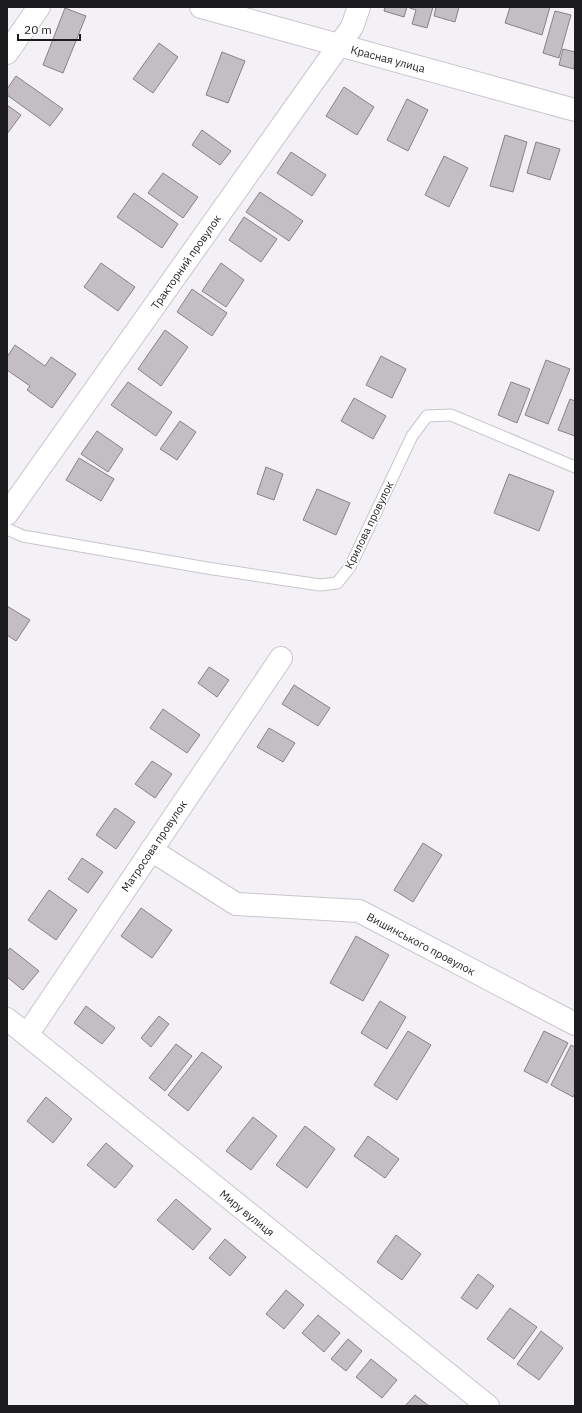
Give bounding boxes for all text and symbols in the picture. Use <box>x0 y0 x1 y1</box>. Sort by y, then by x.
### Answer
scale bar <box>18 16 80 42</box>
text: 20 m <box>24 22 52 37</box>
street label: Красная улица <box>349 42 427 76</box>
street label: Тракторний провулок <box>148 212 224 312</box>
street label: Крилова провулок <box>342 479 396 571</box>
street label: Матросова провулок <box>118 798 190 894</box>
street label: Вишинського провулок <box>364 910 478 978</box>
street label: Миру вулиця <box>217 1187 277 1239</box>

